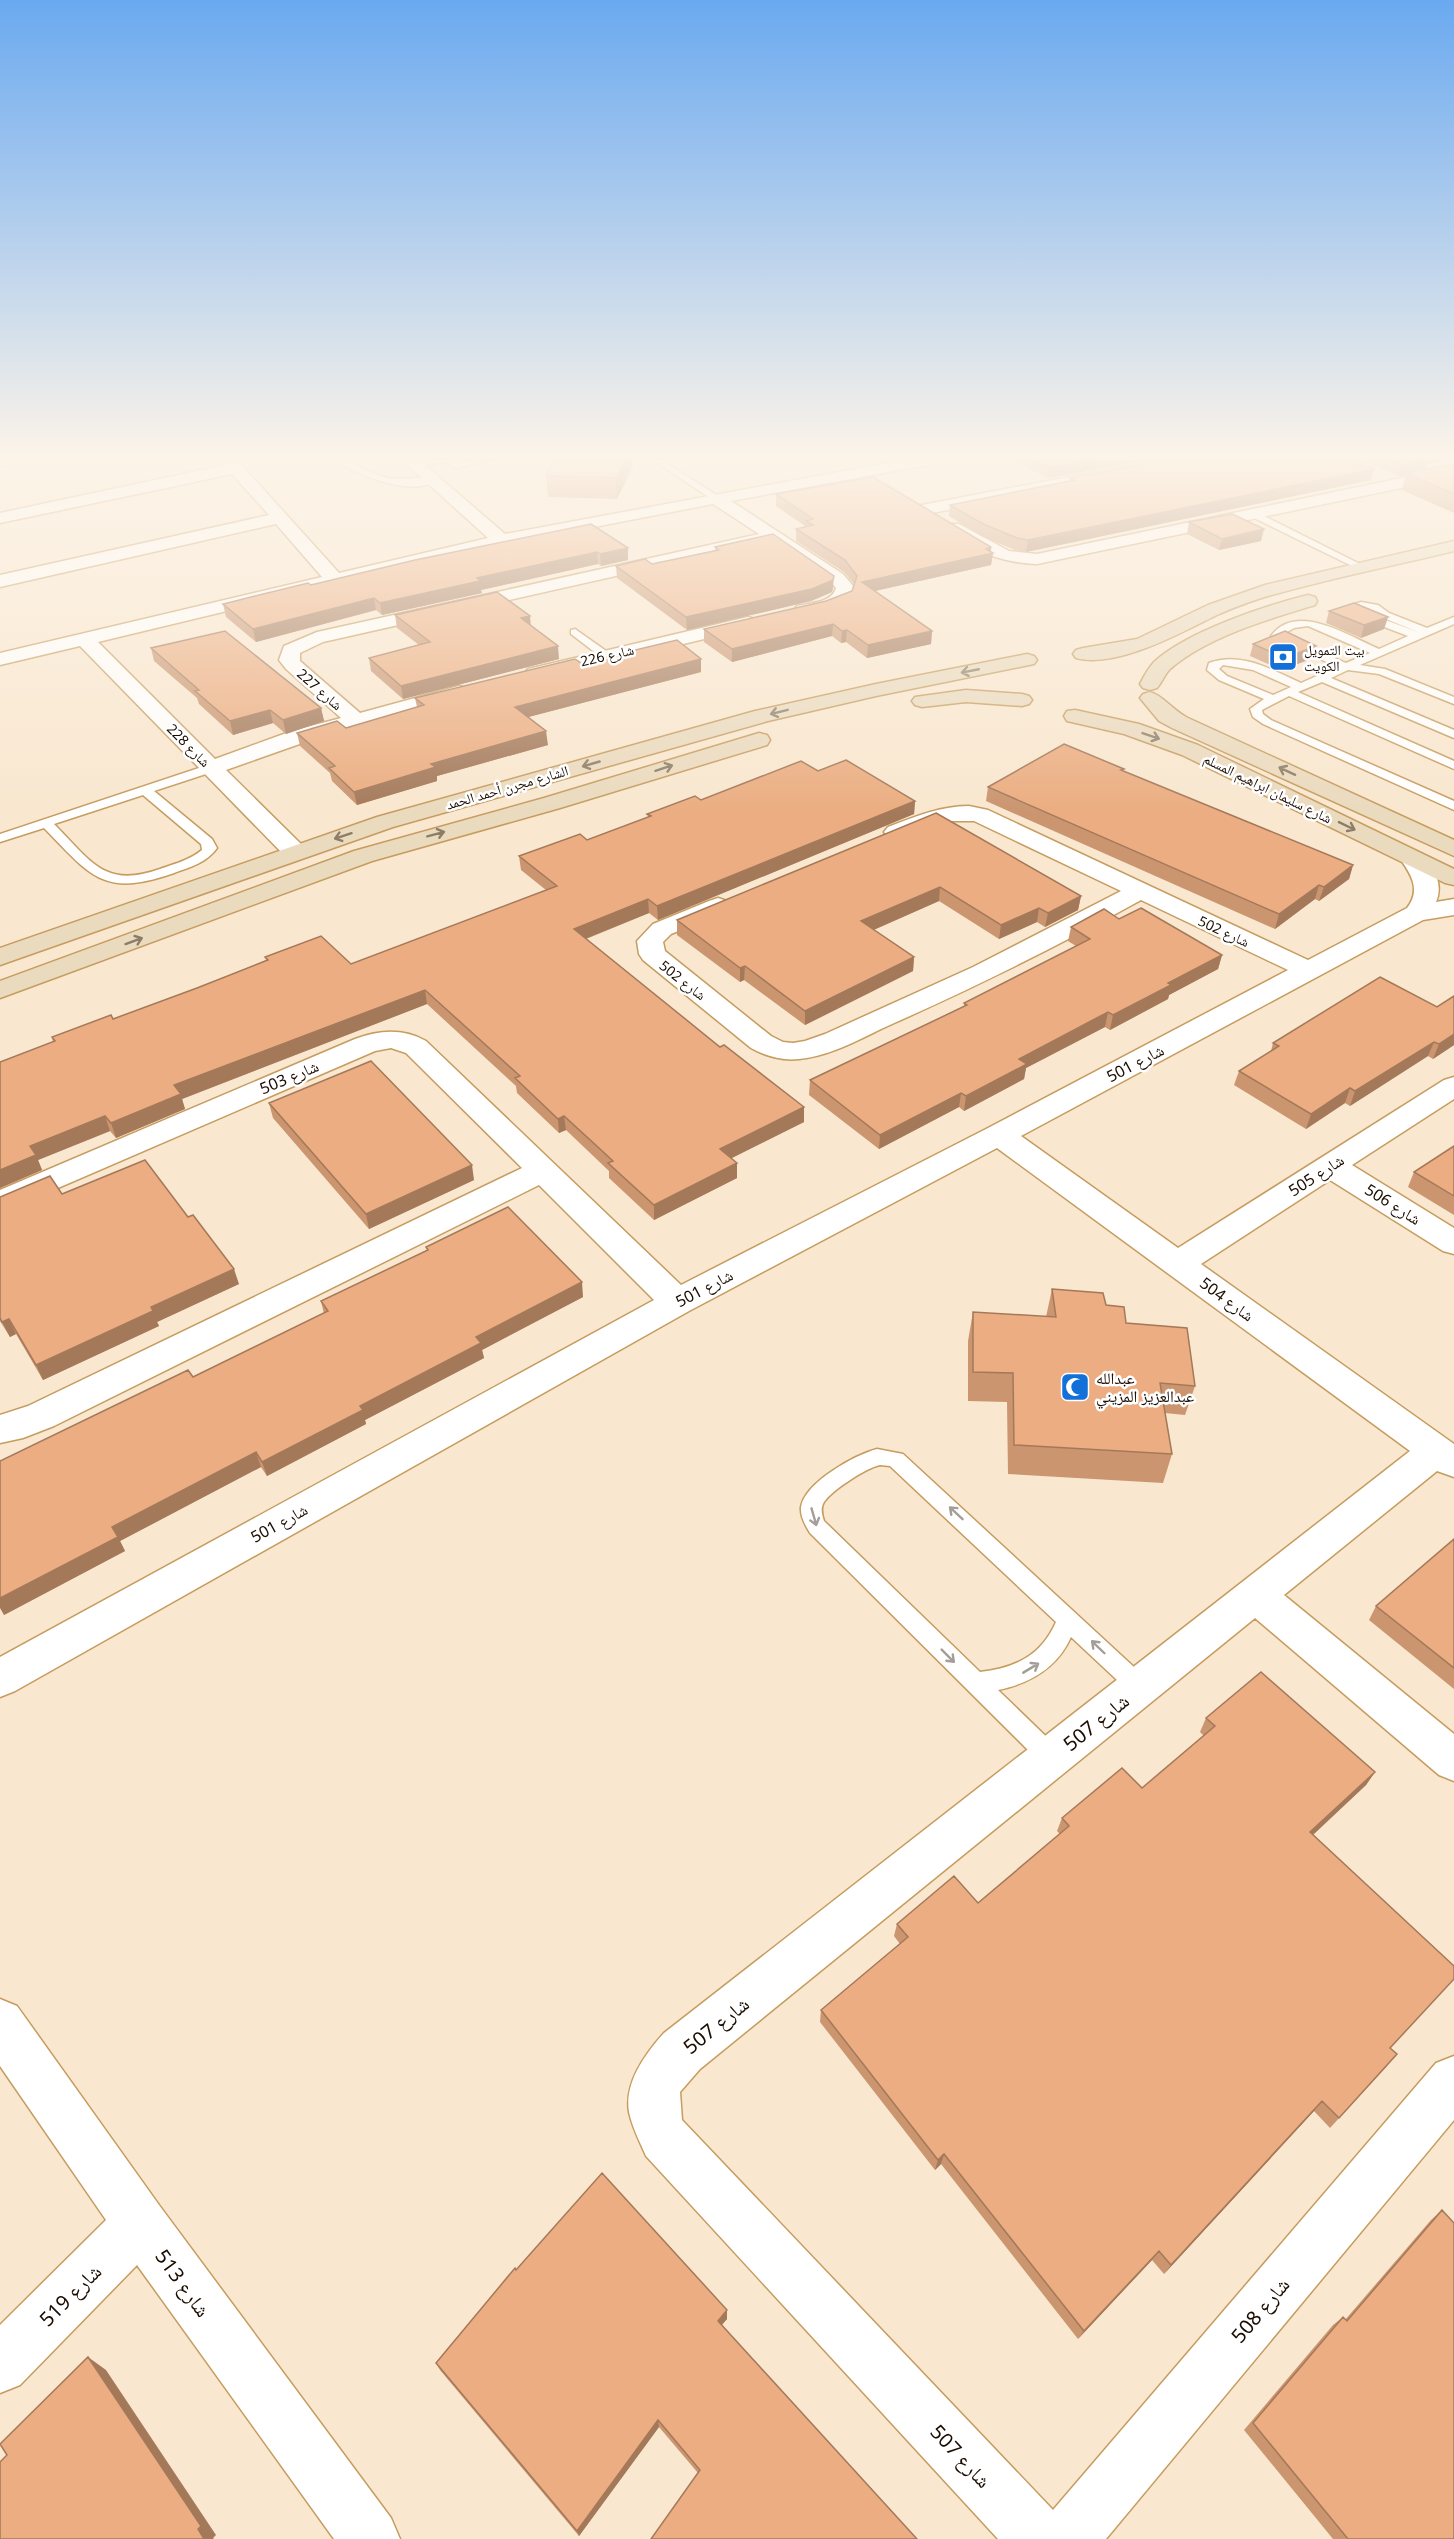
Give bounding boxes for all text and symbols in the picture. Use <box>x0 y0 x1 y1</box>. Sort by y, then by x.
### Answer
street label: شارع 226 <box>578 640 636 671</box>
place label: بيت التمويل الكويت <box>1304 640 1365 675</box>
bank icon: بيت التمويل الكويت <box>1267 641 1299 673</box>
street label: شارع 227 <box>293 664 347 715</box>
one-way arrow <box>960 666 980 677</box>
one-way arrow <box>770 707 789 719</box>
street label: شارع 228 <box>162 719 215 772</box>
one-way arrow <box>1141 731 1160 742</box>
street label: شارع سليمان ابراهيم المسلم <box>1200 749 1335 828</box>
one-way arrow <box>582 758 601 770</box>
street label: الشارع مجرن أحمد الحمد <box>444 760 571 814</box>
one-way arrow <box>654 762 673 773</box>
one-way arrow <box>1278 765 1296 777</box>
one-way arrow <box>1338 821 1356 833</box>
one-way arrow <box>427 828 446 839</box>
one-way arrow <box>334 831 353 842</box>
street label: شارع 502 <box>1195 911 1253 952</box>
one-way arrow <box>124 935 143 946</box>
street label: شارع 502 <box>655 956 710 1005</box>
street label: شارع 501 <box>1102 1039 1168 1087</box>
street label: شارع 503 <box>256 1055 322 1099</box>
street label: شارع 505 <box>1284 1149 1348 1201</box>
street label: شارع 506 <box>1361 1178 1425 1230</box>
street label: شارع 501 <box>671 1264 737 1312</box>
street label: شارع 504 <box>1195 1272 1259 1326</box>
place label: عبدالله عبدالعزيز المزيني <box>1096 1367 1194 1409</box>
mosque icon: عبدالله عبدالعزيز المزيني <box>1059 1371 1091 1403</box>
street label: شارع 501 <box>247 1498 311 1548</box>
one-way arrow <box>948 1506 963 1520</box>
one-way arrow <box>809 1507 820 1526</box>
one-way arrow <box>1090 1640 1105 1654</box>
one-way arrow <box>941 1649 956 1664</box>
one-way arrow <box>1022 1662 1039 1674</box>
street label: شارع 507 <box>1057 1687 1135 1757</box>
street label: شارع 507 <box>677 1990 755 2060</box>
street label: شارع 513 <box>149 2244 217 2322</box>
street label: شارع 519 <box>33 2258 107 2332</box>
street label: شارع 508 <box>1225 2272 1295 2348</box>
street label: شارع 507 <box>925 2418 997 2494</box>

